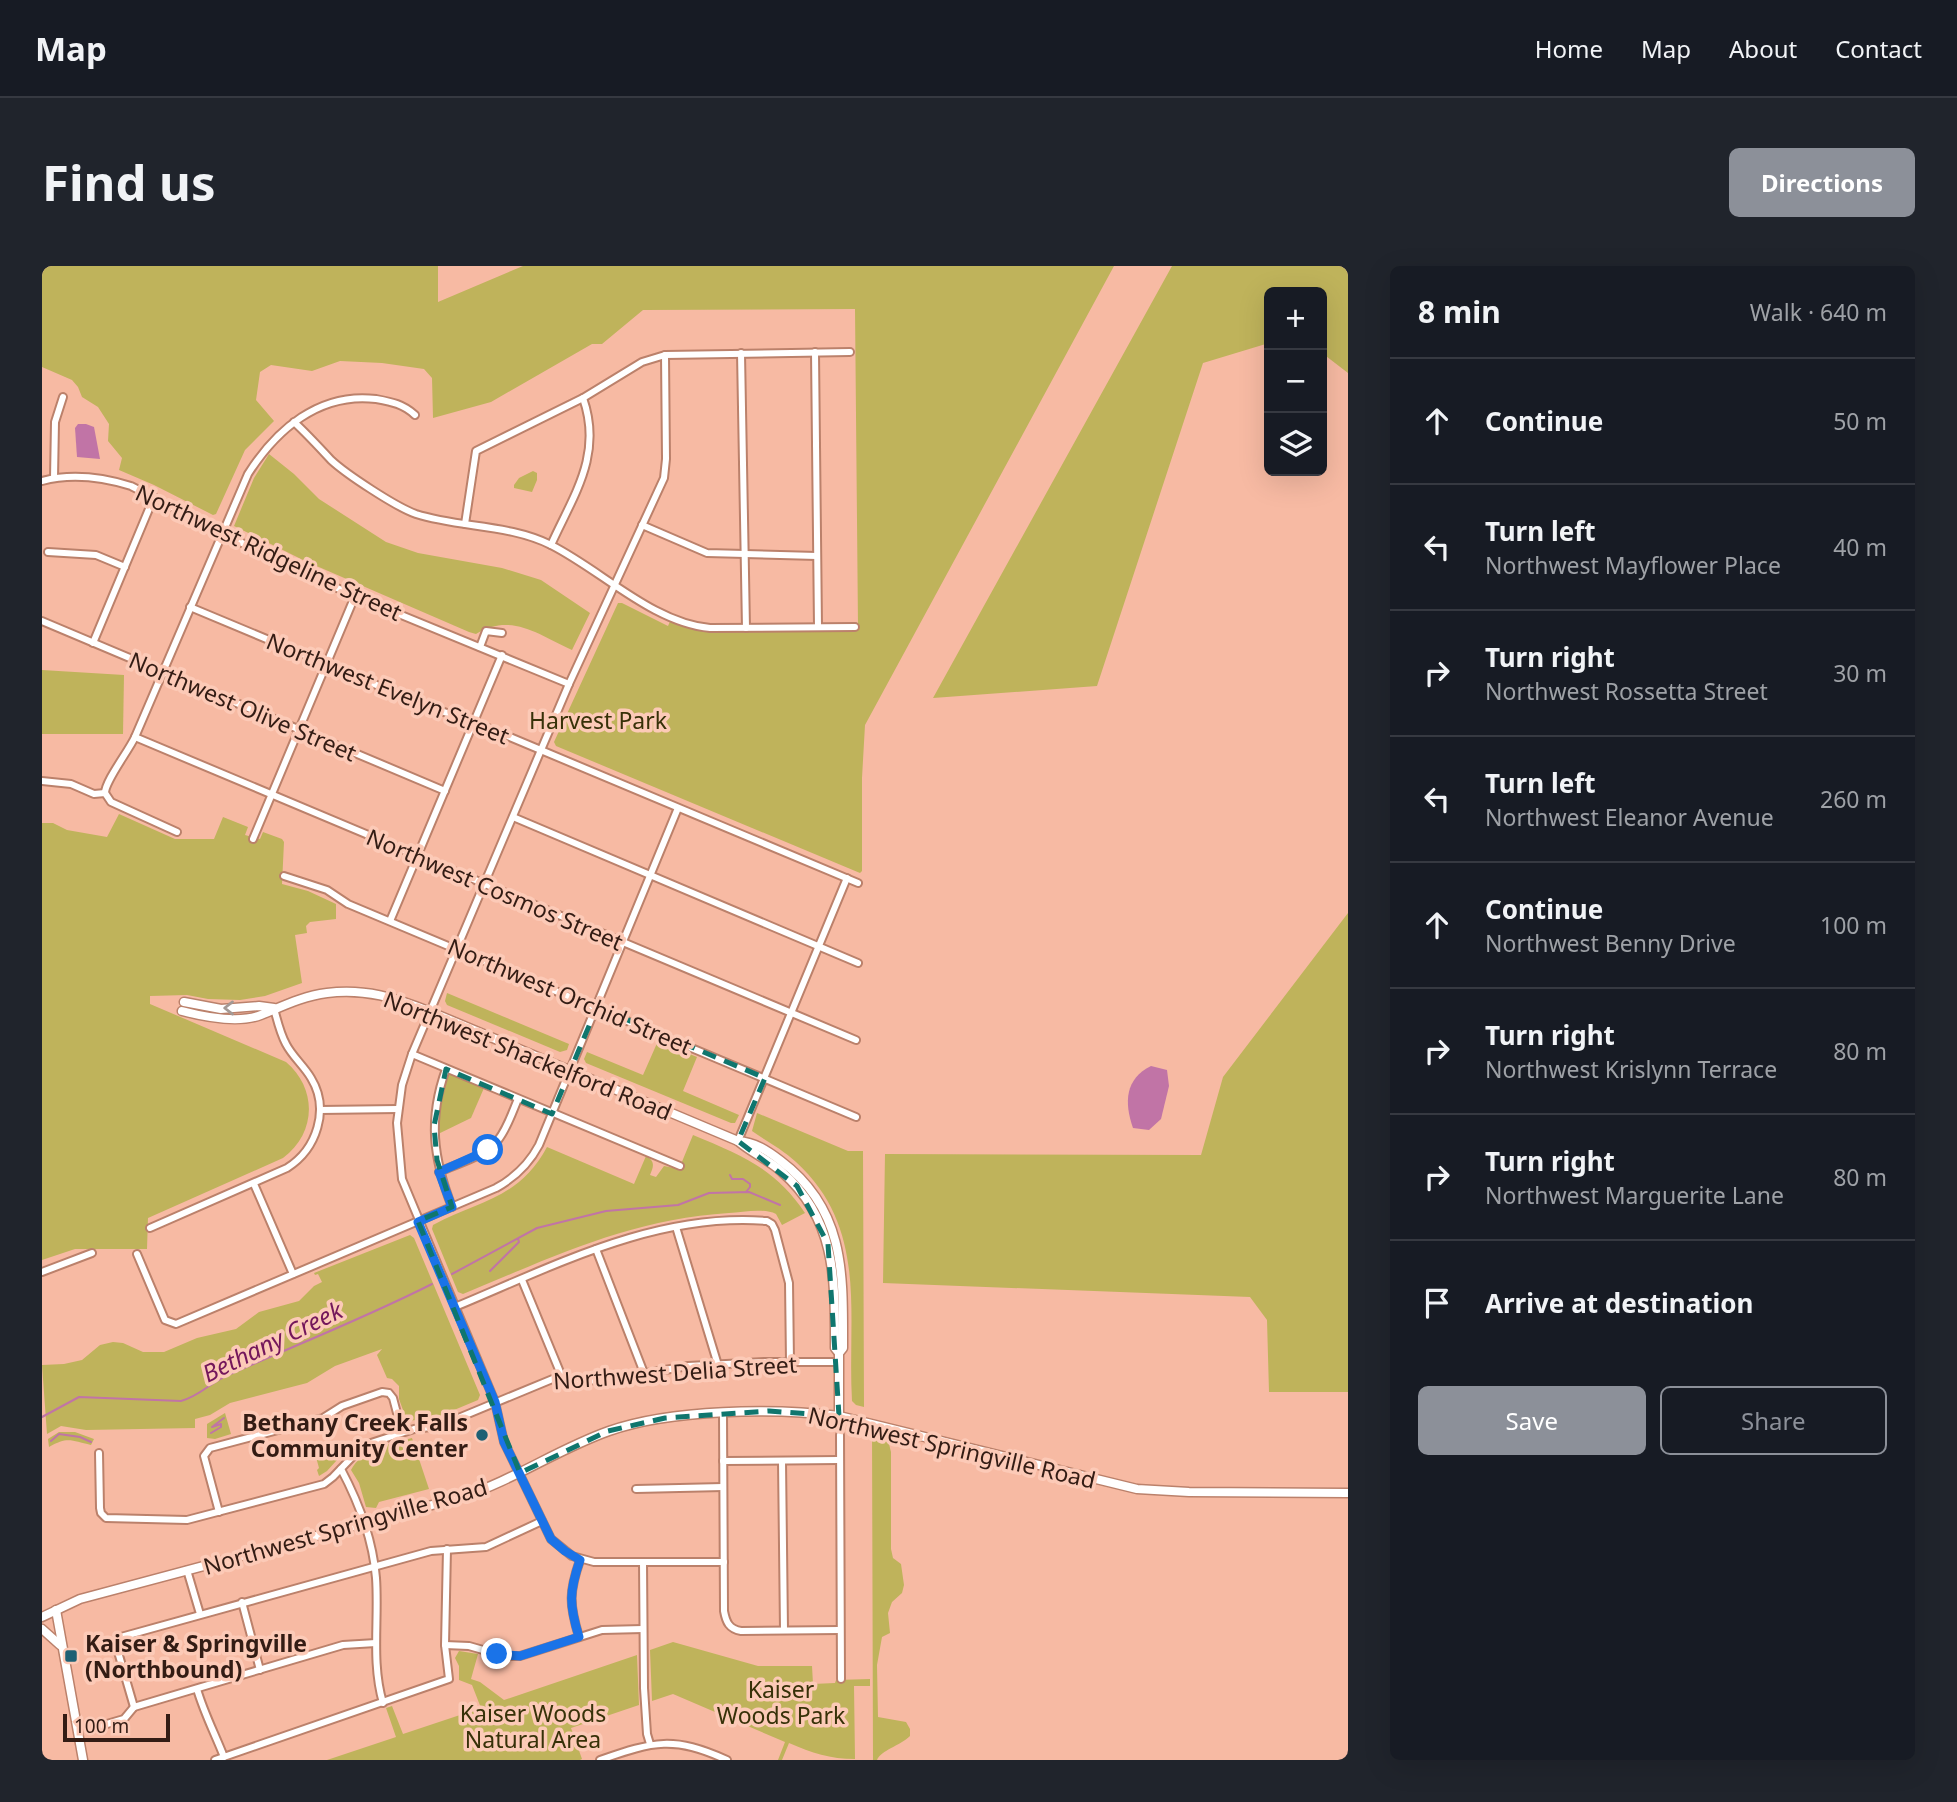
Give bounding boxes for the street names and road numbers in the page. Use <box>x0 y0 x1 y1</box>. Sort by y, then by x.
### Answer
street label: Northwest Ridgeline Street <box>131 476 407 628</box>
street label: Northwest Evelyn Street <box>262 625 514 751</box>
street label: Northwest Olive Street <box>124 644 362 768</box>
street label: Northwest Cosmos Street <box>362 820 628 958</box>
street label: Northwest Orchid Street <box>443 930 697 1062</box>
street label: Northwest Shackelford Road <box>379 982 677 1128</box>
street label: Northwest Delia Street <box>552 1348 798 1396</box>
street label: Northwest Springville Road <box>805 1398 1099 1496</box>
street label: Northwest Springville Road <box>199 1470 491 1582</box>

